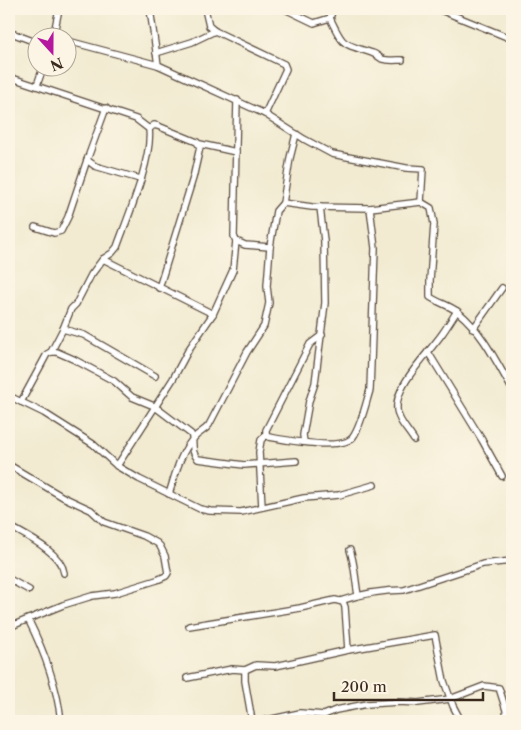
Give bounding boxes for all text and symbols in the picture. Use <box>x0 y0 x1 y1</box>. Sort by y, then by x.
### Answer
north arrow <box>28 28 78 78</box>
text: N <box>48 54 66 75</box>
scale bar <box>334 670 482 702</box>
text: 200 m <box>341 677 387 696</box>

